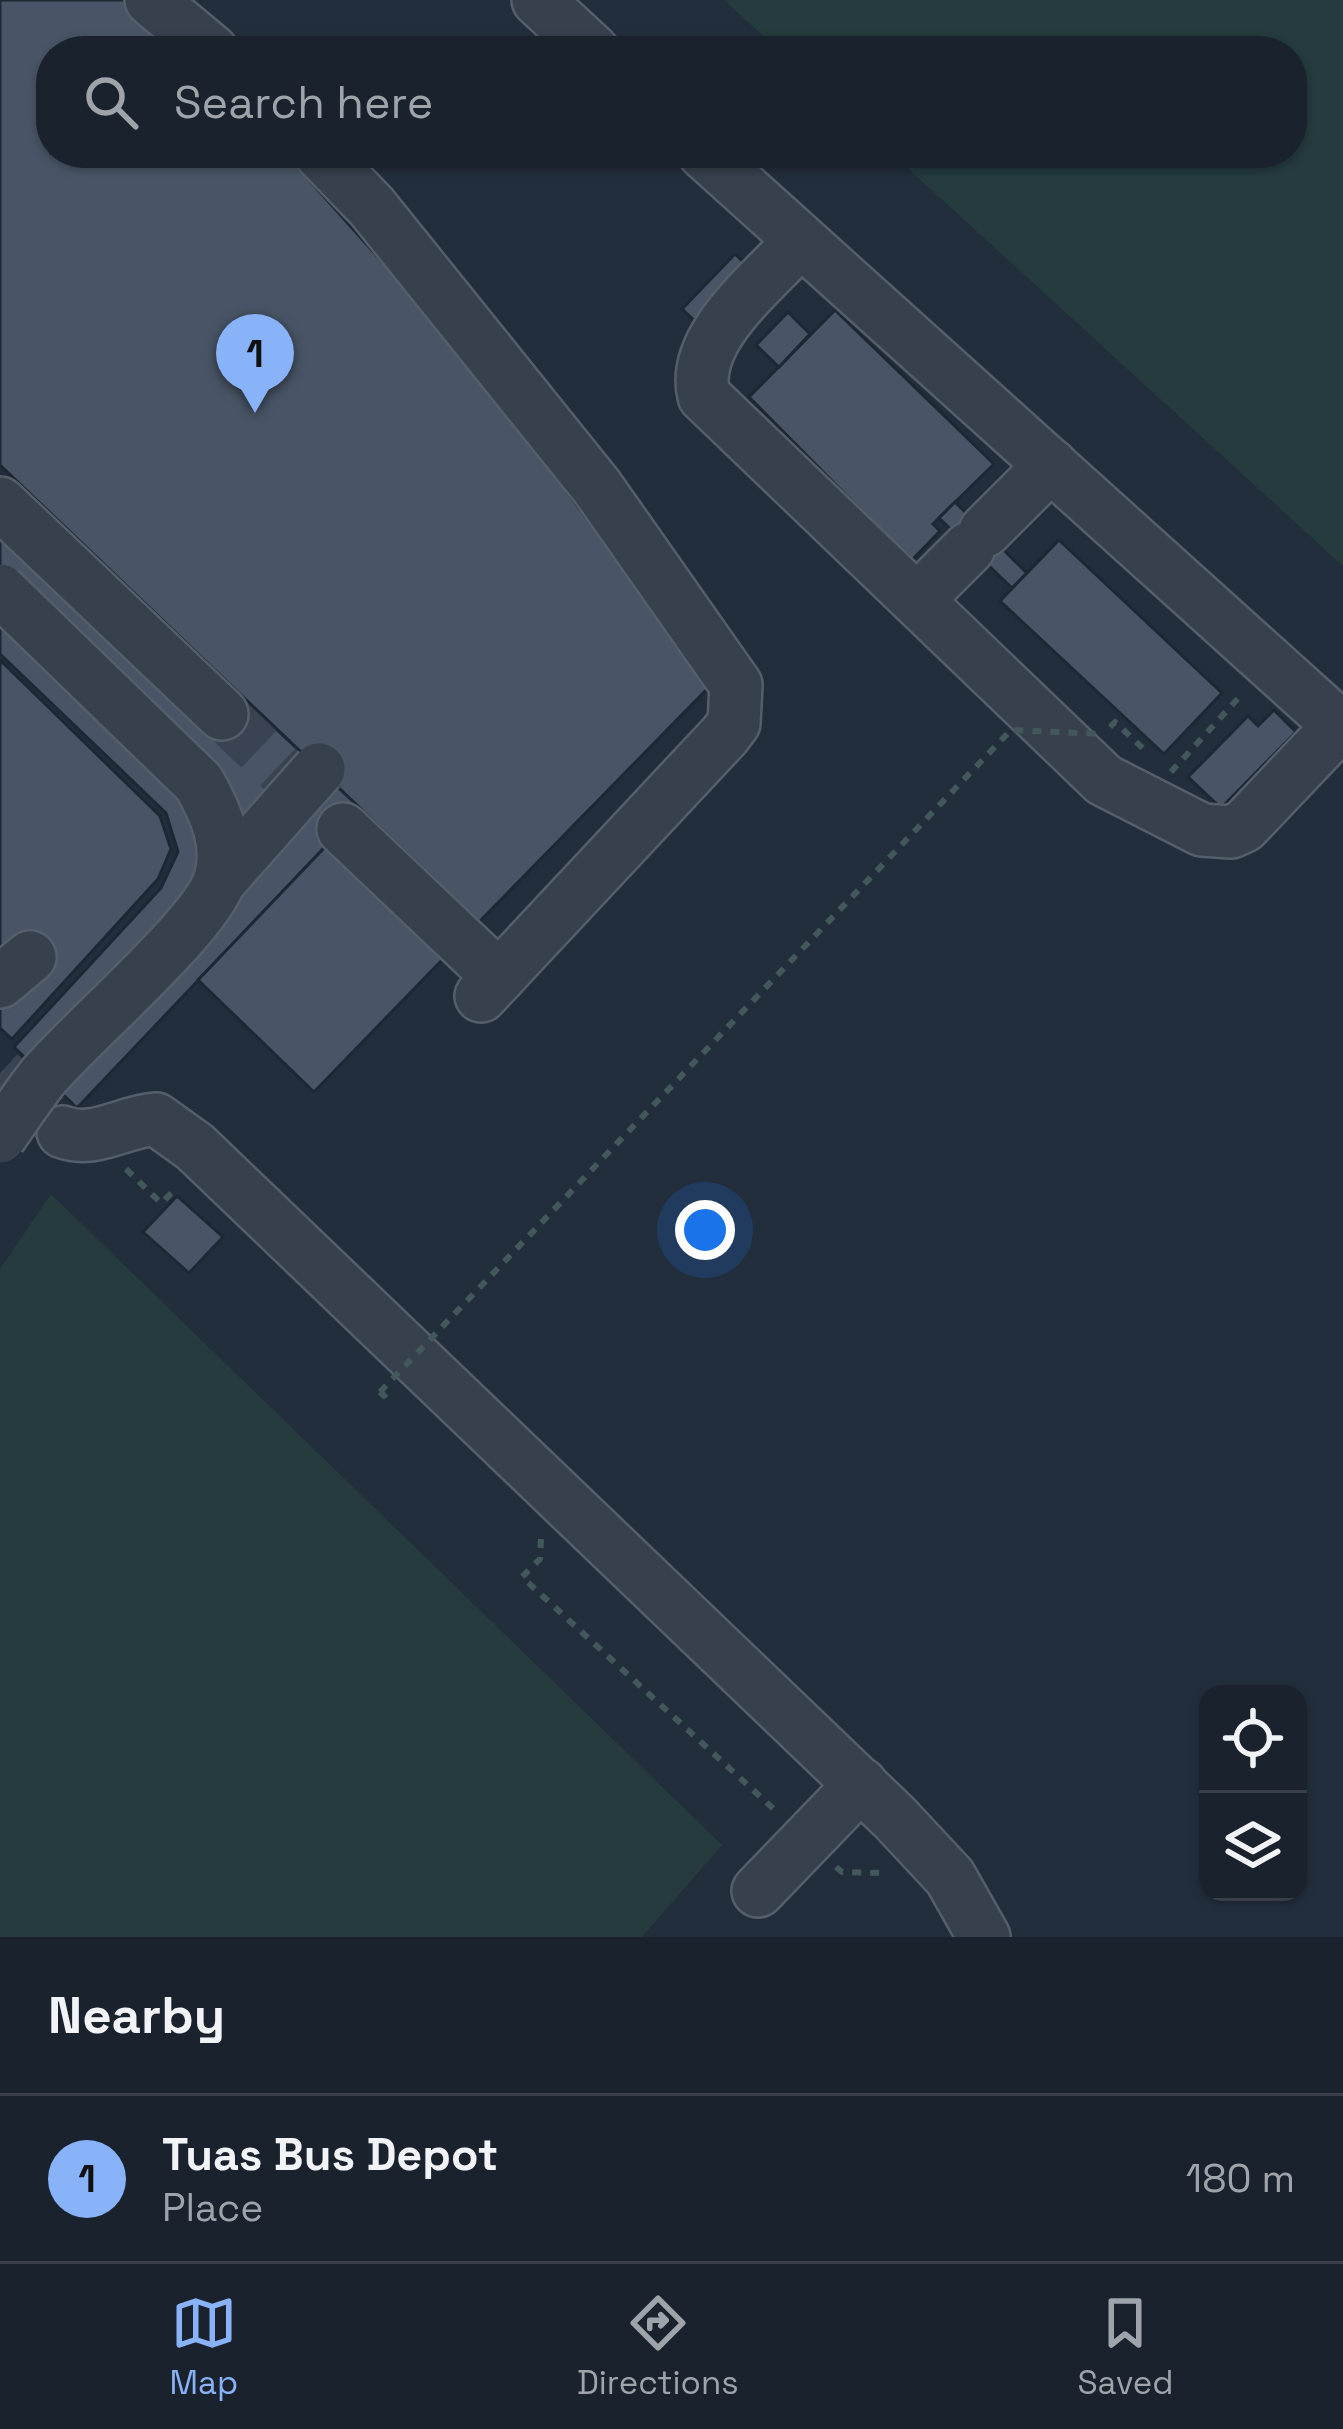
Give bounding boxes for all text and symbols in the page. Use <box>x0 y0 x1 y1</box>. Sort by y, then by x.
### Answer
search box <box>36 36 1307 168</box>
icon: search <box>78 69 144 135</box>
text: Search here <box>174 74 433 131</box>
pin: 1 <box>216 314 294 413</box>
your location <box>675 1200 735 1260</box>
map controls <box>1199 1685 1307 1901</box>
button: locate <box>1199 1685 1307 1793</box>
button: layers <box>1199 1793 1307 1901</box>
text: Nearby <box>48 1983 225 2048</box>
text: Tuas Bus Depot <box>162 2126 498 2183</box>
text: 1 <box>78 2154 96 2203</box>
text: 180 m <box>1186 2154 1295 2203</box>
text: Place <box>162 2183 263 2232</box>
tab: Map <box>169 2290 238 2404</box>
tab: Directions <box>577 2290 739 2404</box>
tab: Saved <box>1077 2290 1174 2404</box>

